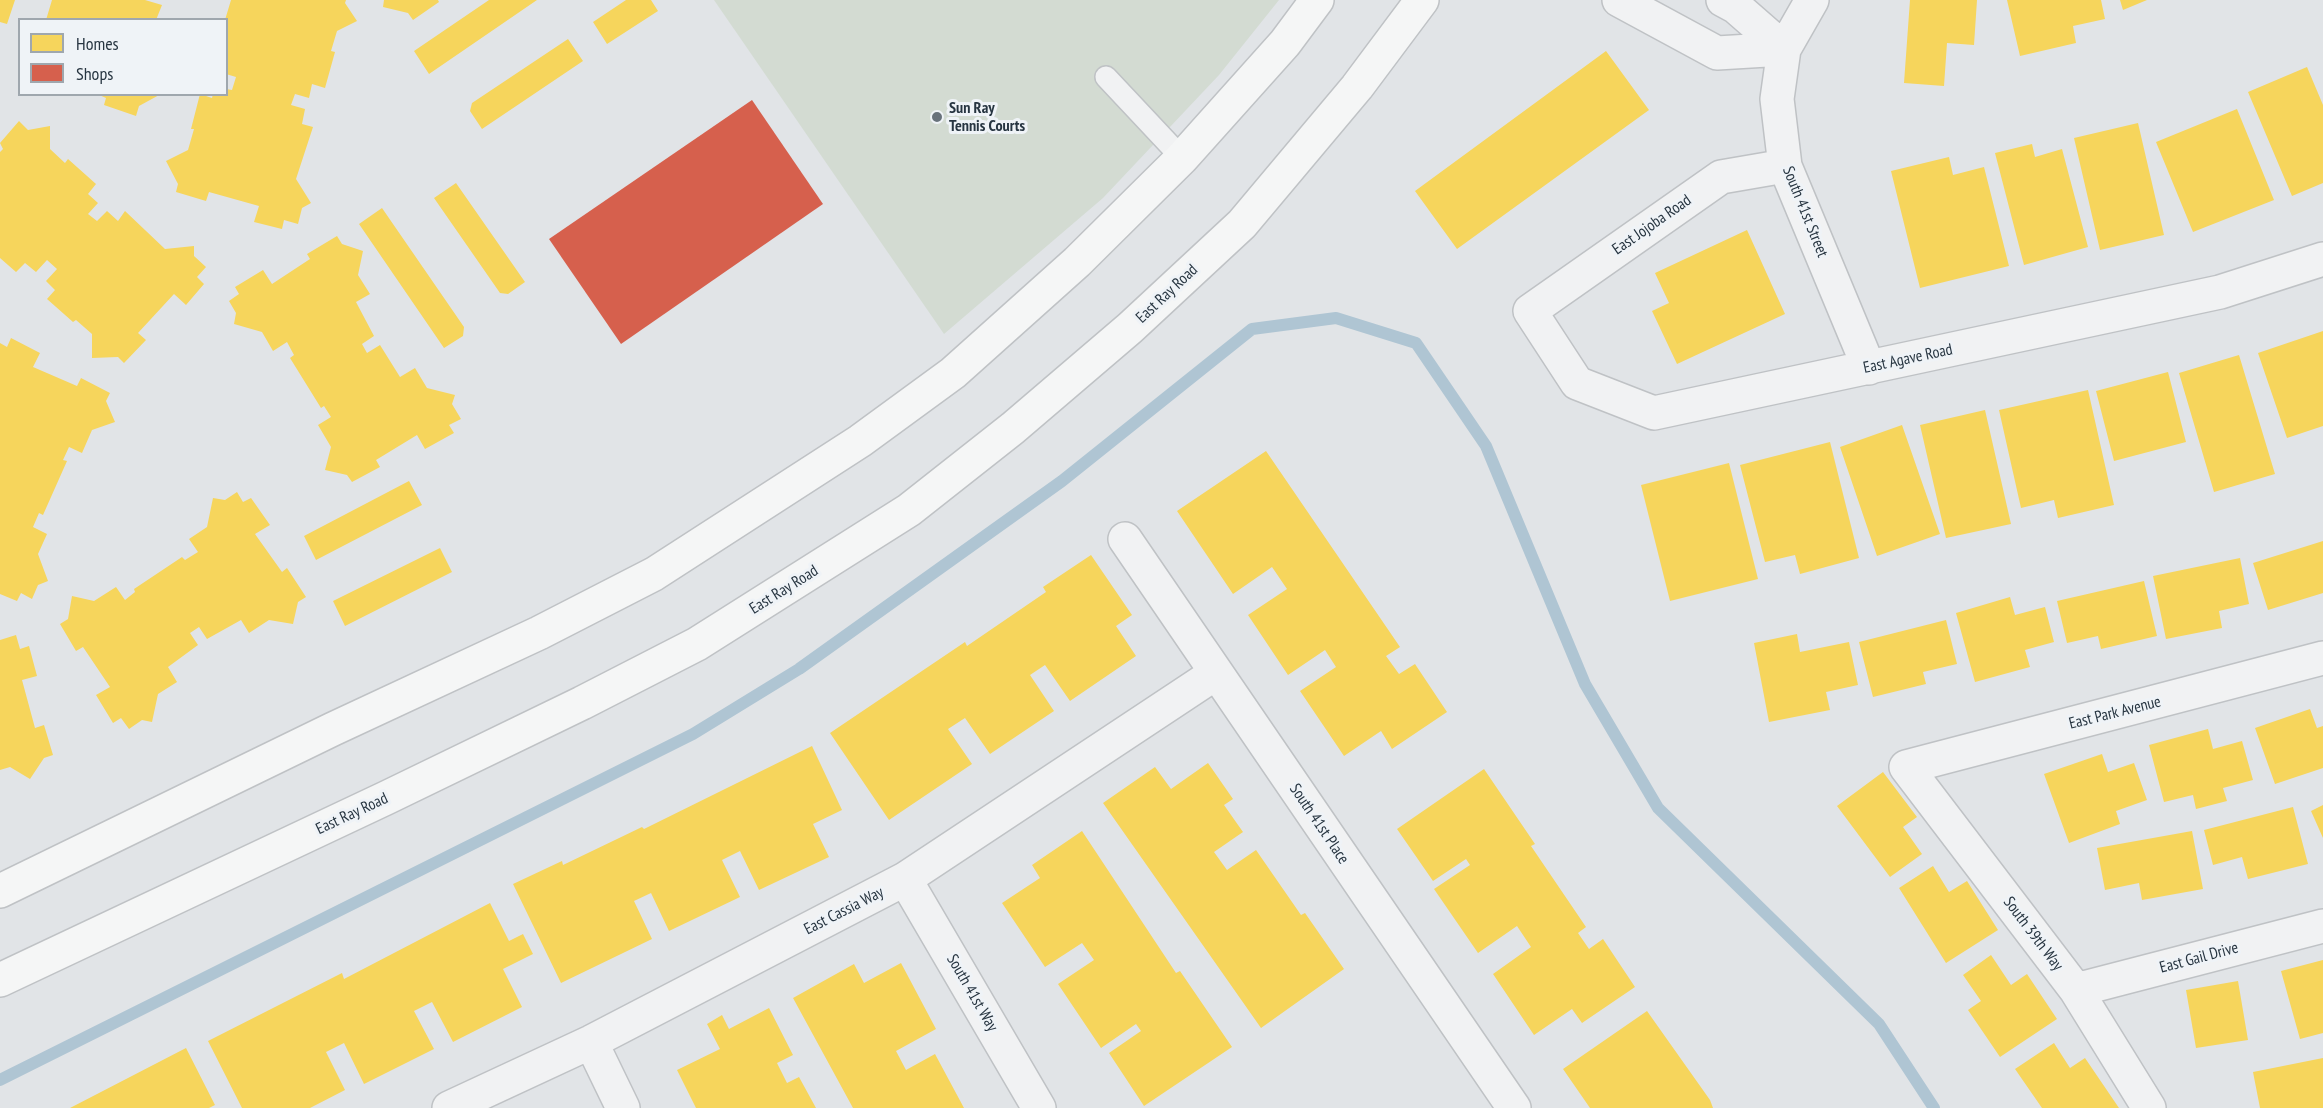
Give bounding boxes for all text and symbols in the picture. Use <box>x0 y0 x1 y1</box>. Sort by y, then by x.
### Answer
legend <box>18 18 228 96</box>
text: Homes <box>76 32 119 55</box>
text: Shops <box>76 62 113 85</box>
place label: Sun Ray Tennis Courts <box>949 98 1025 136</box>
marker: Sun Ray Tennis Courts <box>930 110 944 124</box>
street label: South 41st Street <box>1778 164 1832 260</box>
street label: East Jojoba Road <box>1609 191 1695 259</box>
street label: East Ray Road <box>1132 261 1202 327</box>
street label: East Agave Road <box>1862 340 1954 378</box>
street label: East Ray Road <box>746 561 822 619</box>
street label: East Park Avenue <box>2067 692 2163 734</box>
street label: South 41st Place <box>1285 780 1353 868</box>
street label: East Ray Road <box>313 789 391 839</box>
street label: East Cassia Way <box>801 883 887 939</box>
street label: South 39th Way <box>1999 893 2067 975</box>
street label: East Gail Drive <box>2158 938 2240 978</box>
street label: South 41st Way <box>942 951 1002 1035</box>

